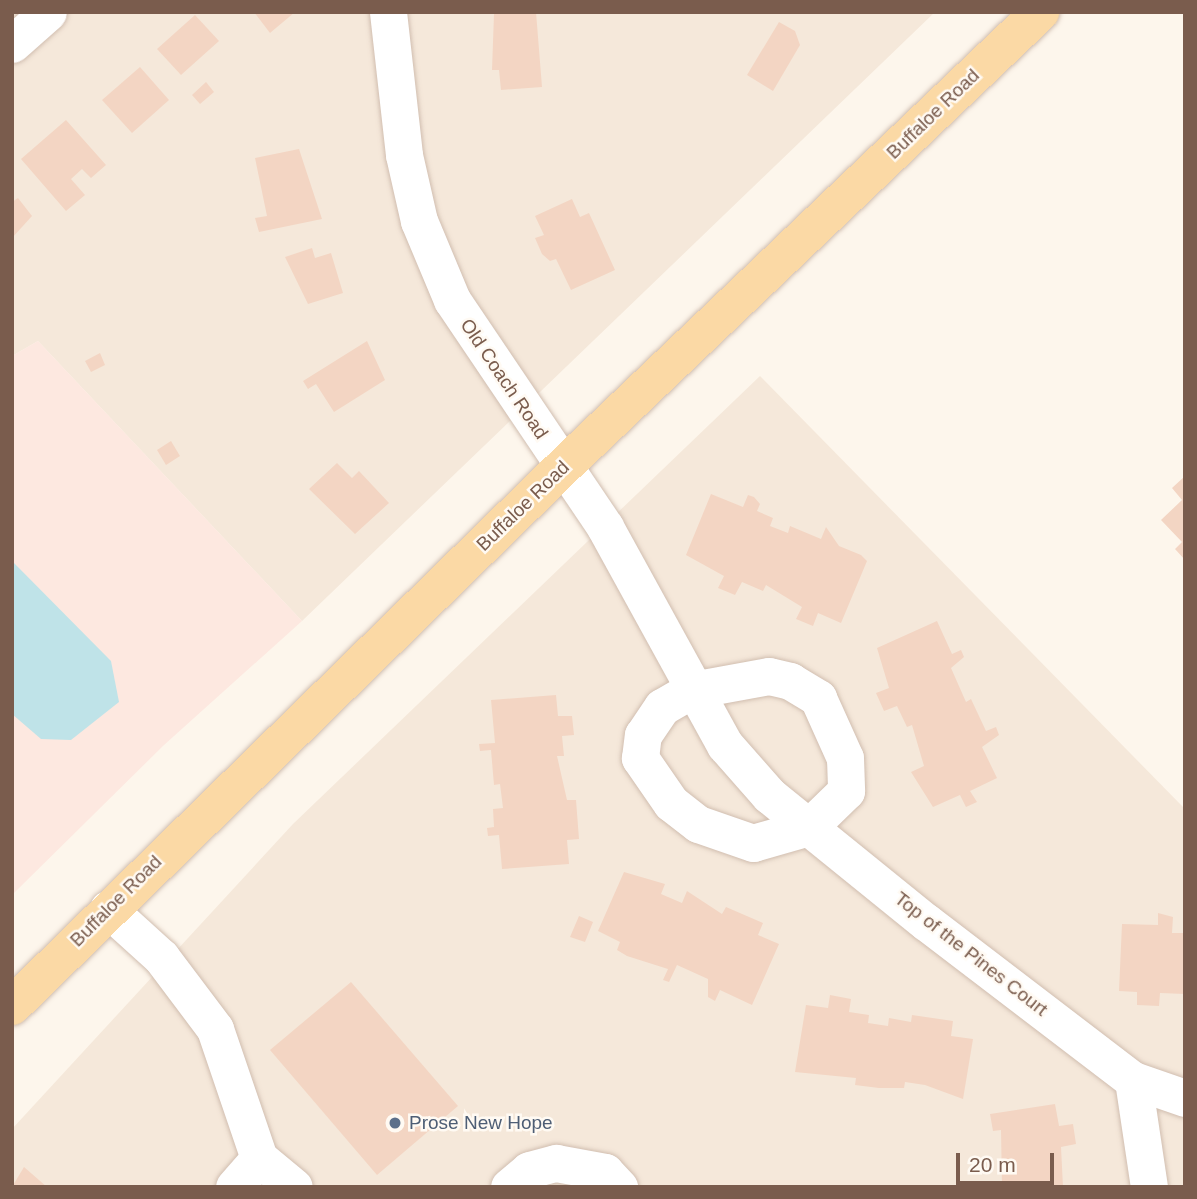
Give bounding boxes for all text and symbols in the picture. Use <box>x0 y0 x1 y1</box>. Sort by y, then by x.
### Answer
street label: Buffaloe Road <box>882 64 984 164</box>
street label: Old Coach Road <box>455 314 553 444</box>
street label: Buffaloe Road <box>472 456 574 556</box>
street label: Buffaloe Road <box>65 850 167 952</box>
street label: Top of the Pines Court <box>890 887 1052 1021</box>
place label: Prose New Hope <box>409 1112 553 1134</box>
marker: Prose New Hope <box>387 1115 403 1131</box>
scale bar <box>959 1140 1057 1184</box>
text: 20 m <box>969 1153 1016 1176</box>

